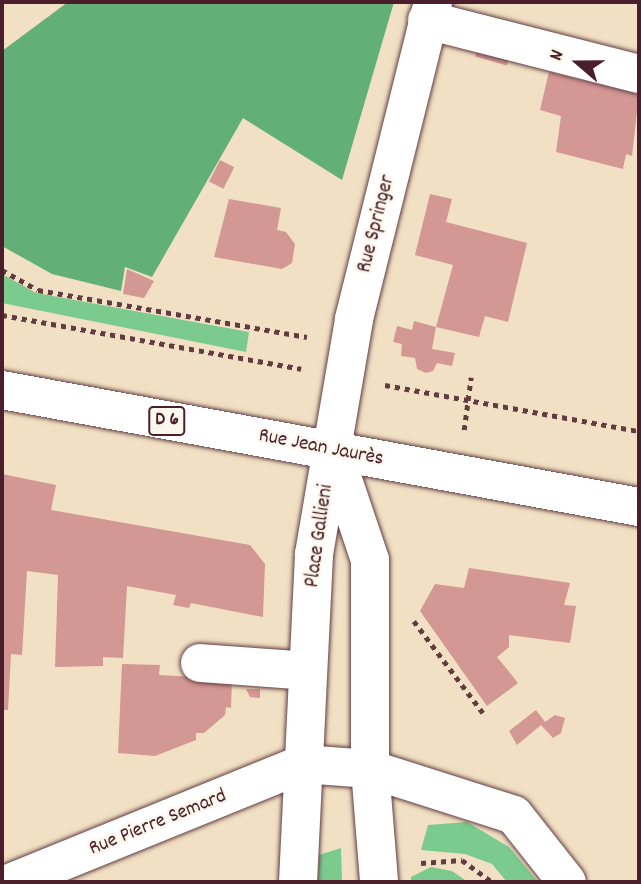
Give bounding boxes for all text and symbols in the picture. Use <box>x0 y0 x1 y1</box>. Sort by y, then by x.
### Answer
north arrow <box>543 28 613 98</box>
text: N <box>544 47 572 65</box>
street label: Rue Springer <box>353 173 401 275</box>
road number: D 6 <box>148 406 186 436</box>
street label: Rue Jean Jaurès <box>256 424 386 472</box>
street label: Place Gallieni <box>300 483 340 589</box>
street label: Rue Pierre Semard <box>86 784 230 862</box>

